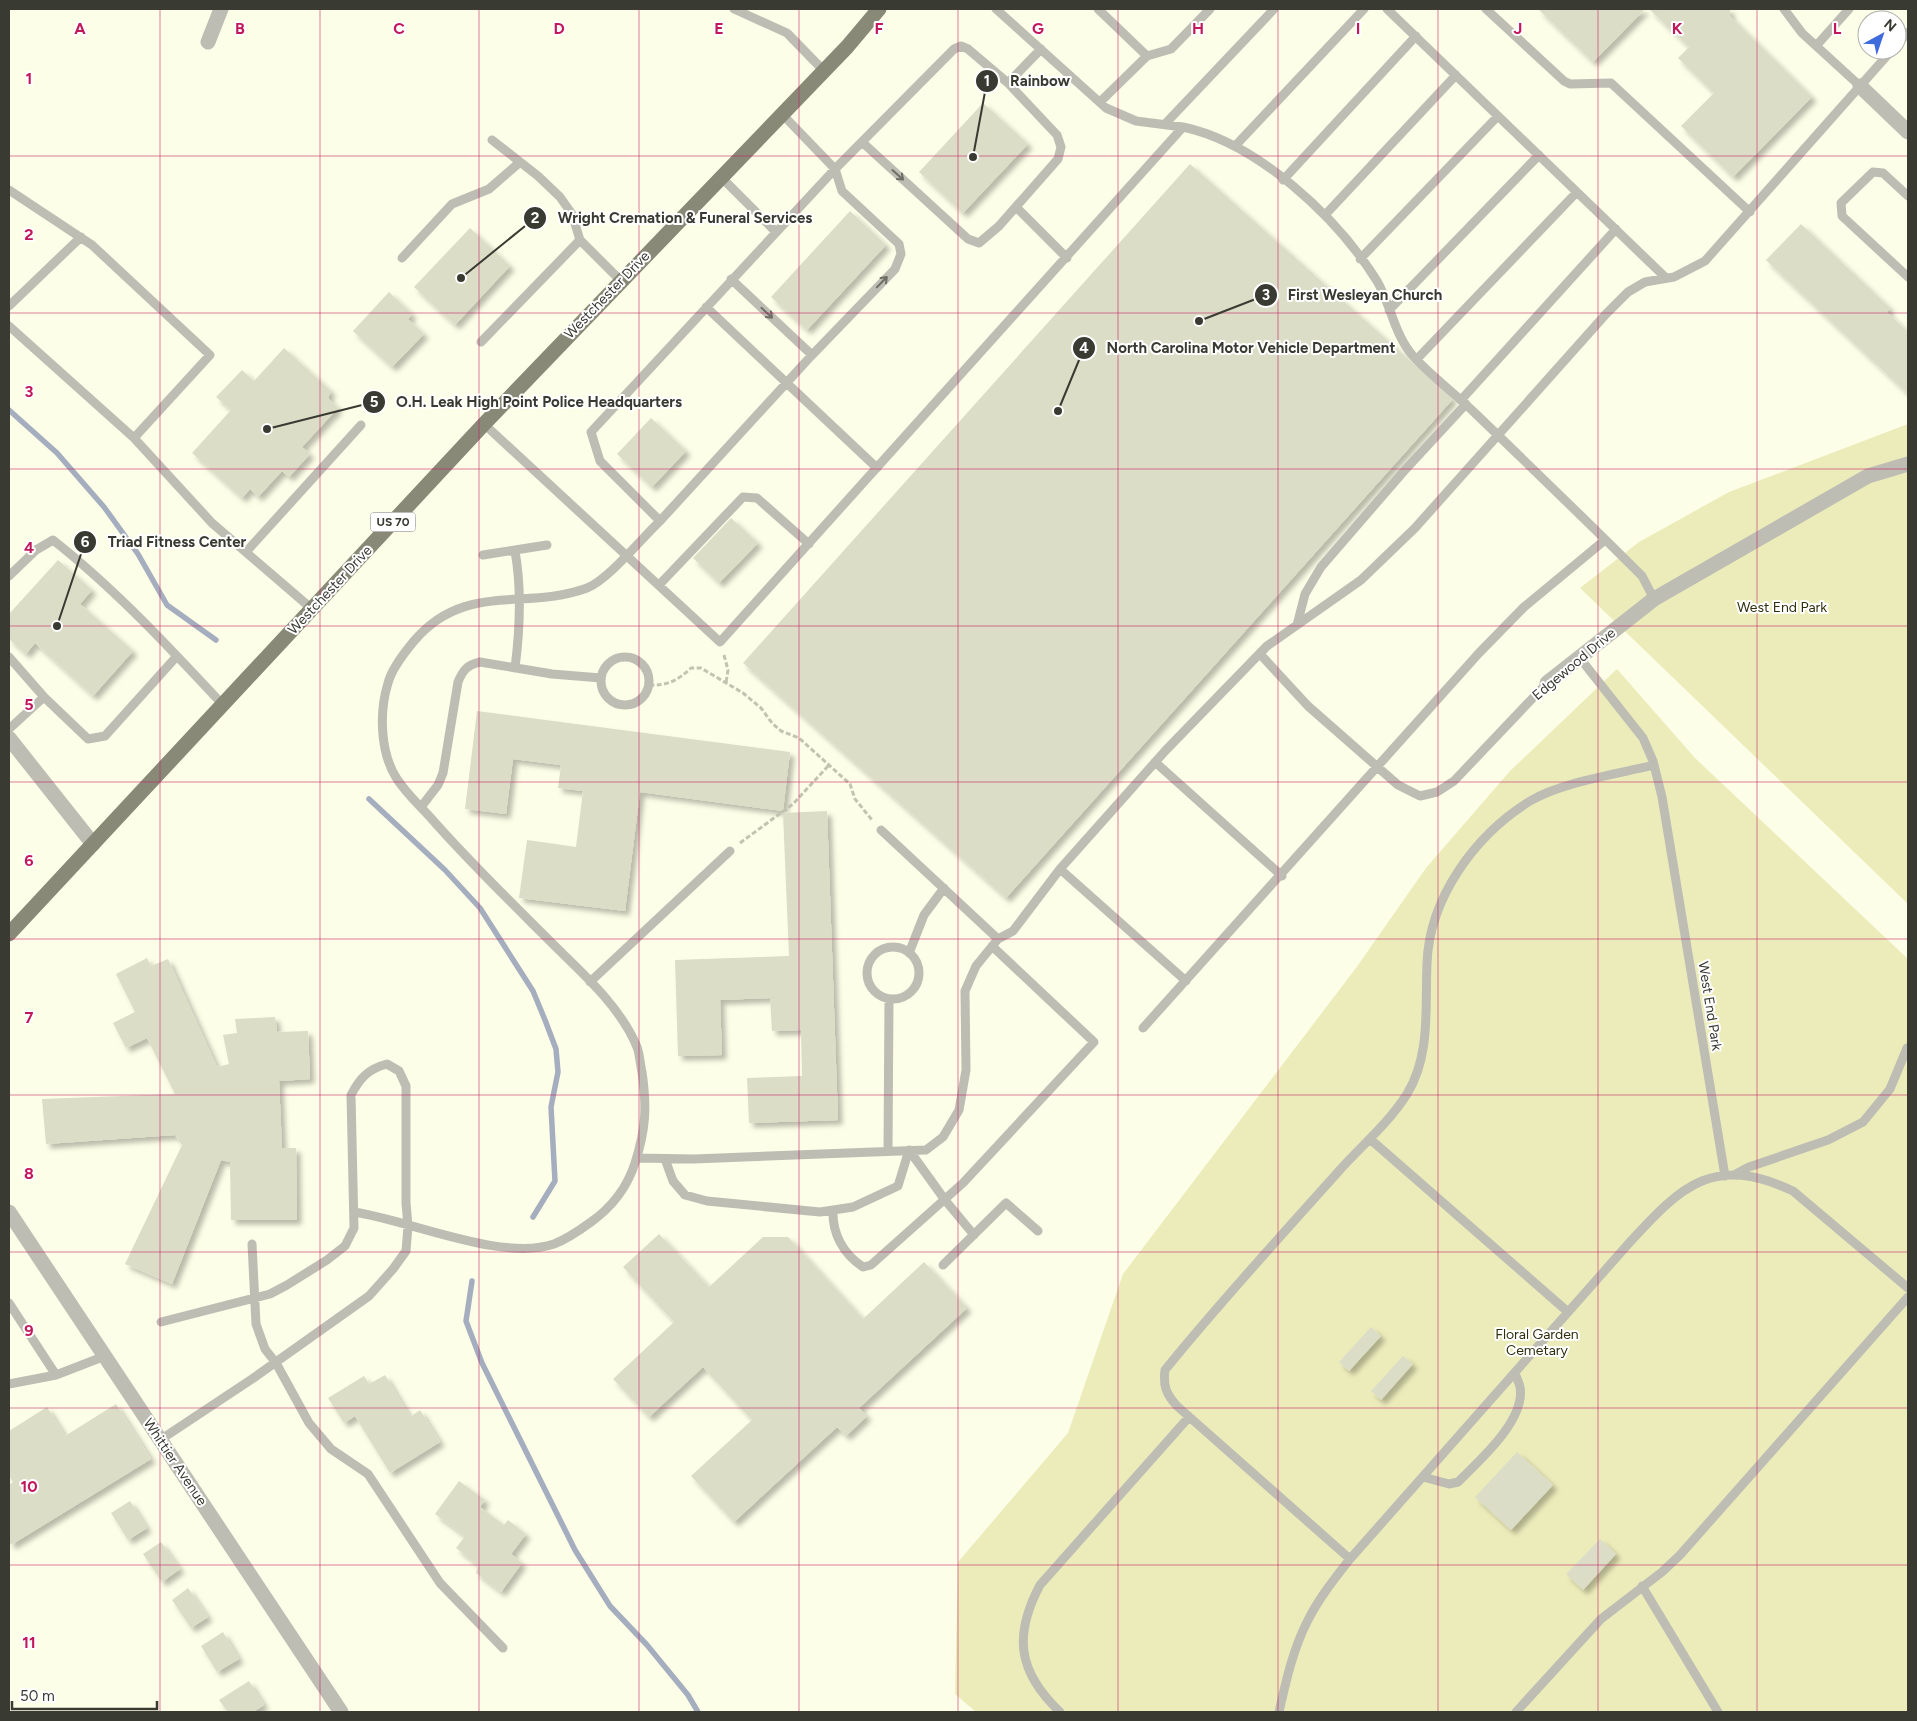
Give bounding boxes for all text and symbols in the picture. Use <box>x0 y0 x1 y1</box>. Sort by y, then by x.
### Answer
north arrow <box>1857 10 1907 60</box>
text: N <box>1880 15 1900 35</box>
text: A <box>74 19 86 38</box>
text: B <box>235 19 245 38</box>
text: C <box>393 19 405 38</box>
text: D <box>553 19 565 38</box>
text: E <box>714 19 724 38</box>
text: F <box>875 19 884 38</box>
text: G <box>1032 19 1044 38</box>
text: H <box>1192 19 1204 38</box>
text: I <box>1356 19 1360 38</box>
text: J <box>1514 19 1522 38</box>
text: K <box>1672 19 1683 38</box>
text: L <box>1833 19 1842 38</box>
callout: Rainbow <box>975 66 1080 96</box>
text: 1 <box>26 69 32 88</box>
text: 1 <box>984 72 990 90</box>
text: Rainbow <box>1010 72 1070 90</box>
one-way arrow <box>892 169 905 181</box>
callout: Wright Cremation & Funeral Services <box>522 203 822 233</box>
text: 2 <box>531 209 540 227</box>
text: Wright Cremation & Funeral Services <box>558 209 812 227</box>
text: 2 <box>24 225 34 244</box>
street label: Westchester Drive <box>561 247 653 342</box>
one-way arrow <box>876 276 888 289</box>
callout: First Wesleyan Church <box>1253 280 1453 310</box>
text: 3 <box>1262 286 1270 304</box>
text: First Wesleyan Church <box>1288 286 1442 304</box>
one-way arrow <box>761 307 773 319</box>
callout: North Carolina Motor Vehicle Department <box>1072 333 1406 363</box>
text: 4 <box>1079 339 1089 357</box>
text: North Carolina Motor Vehicle Department <box>1107 339 1395 357</box>
text: 3 <box>25 382 34 401</box>
callout: O.H. Leak High Point Police Headquarters <box>361 387 692 417</box>
text: 5 <box>370 393 379 411</box>
text: O.H. Leak High Point Police Headquarters <box>396 393 682 411</box>
road number: US 70 <box>370 512 416 532</box>
callout: Triad Fitness Center <box>73 527 256 557</box>
text: 6 <box>81 533 90 551</box>
text: Triad Fitness Center <box>108 533 247 551</box>
text: 4 <box>24 538 34 557</box>
street label: Westchester Drive <box>284 542 376 638</box>
park label: West End Park <box>1737 599 1827 616</box>
street label: Edgewood Drive <box>1529 624 1619 704</box>
text: 5 <box>24 695 34 714</box>
text: 6 <box>24 851 34 870</box>
street label: West End Park <box>1695 960 1725 1052</box>
text: 7 <box>25 1008 34 1027</box>
text: 8 <box>24 1164 34 1183</box>
text: 9 <box>24 1321 34 1340</box>
park label: Floral Garden Cemetary <box>1495 1326 1579 1359</box>
street label: Whittier Avenue <box>140 1415 211 1509</box>
text: 10 <box>20 1477 38 1496</box>
text: 11 <box>22 1633 36 1652</box>
scale bar <box>12 1678 158 1710</box>
text: 50 m <box>20 1687 55 1705</box>

